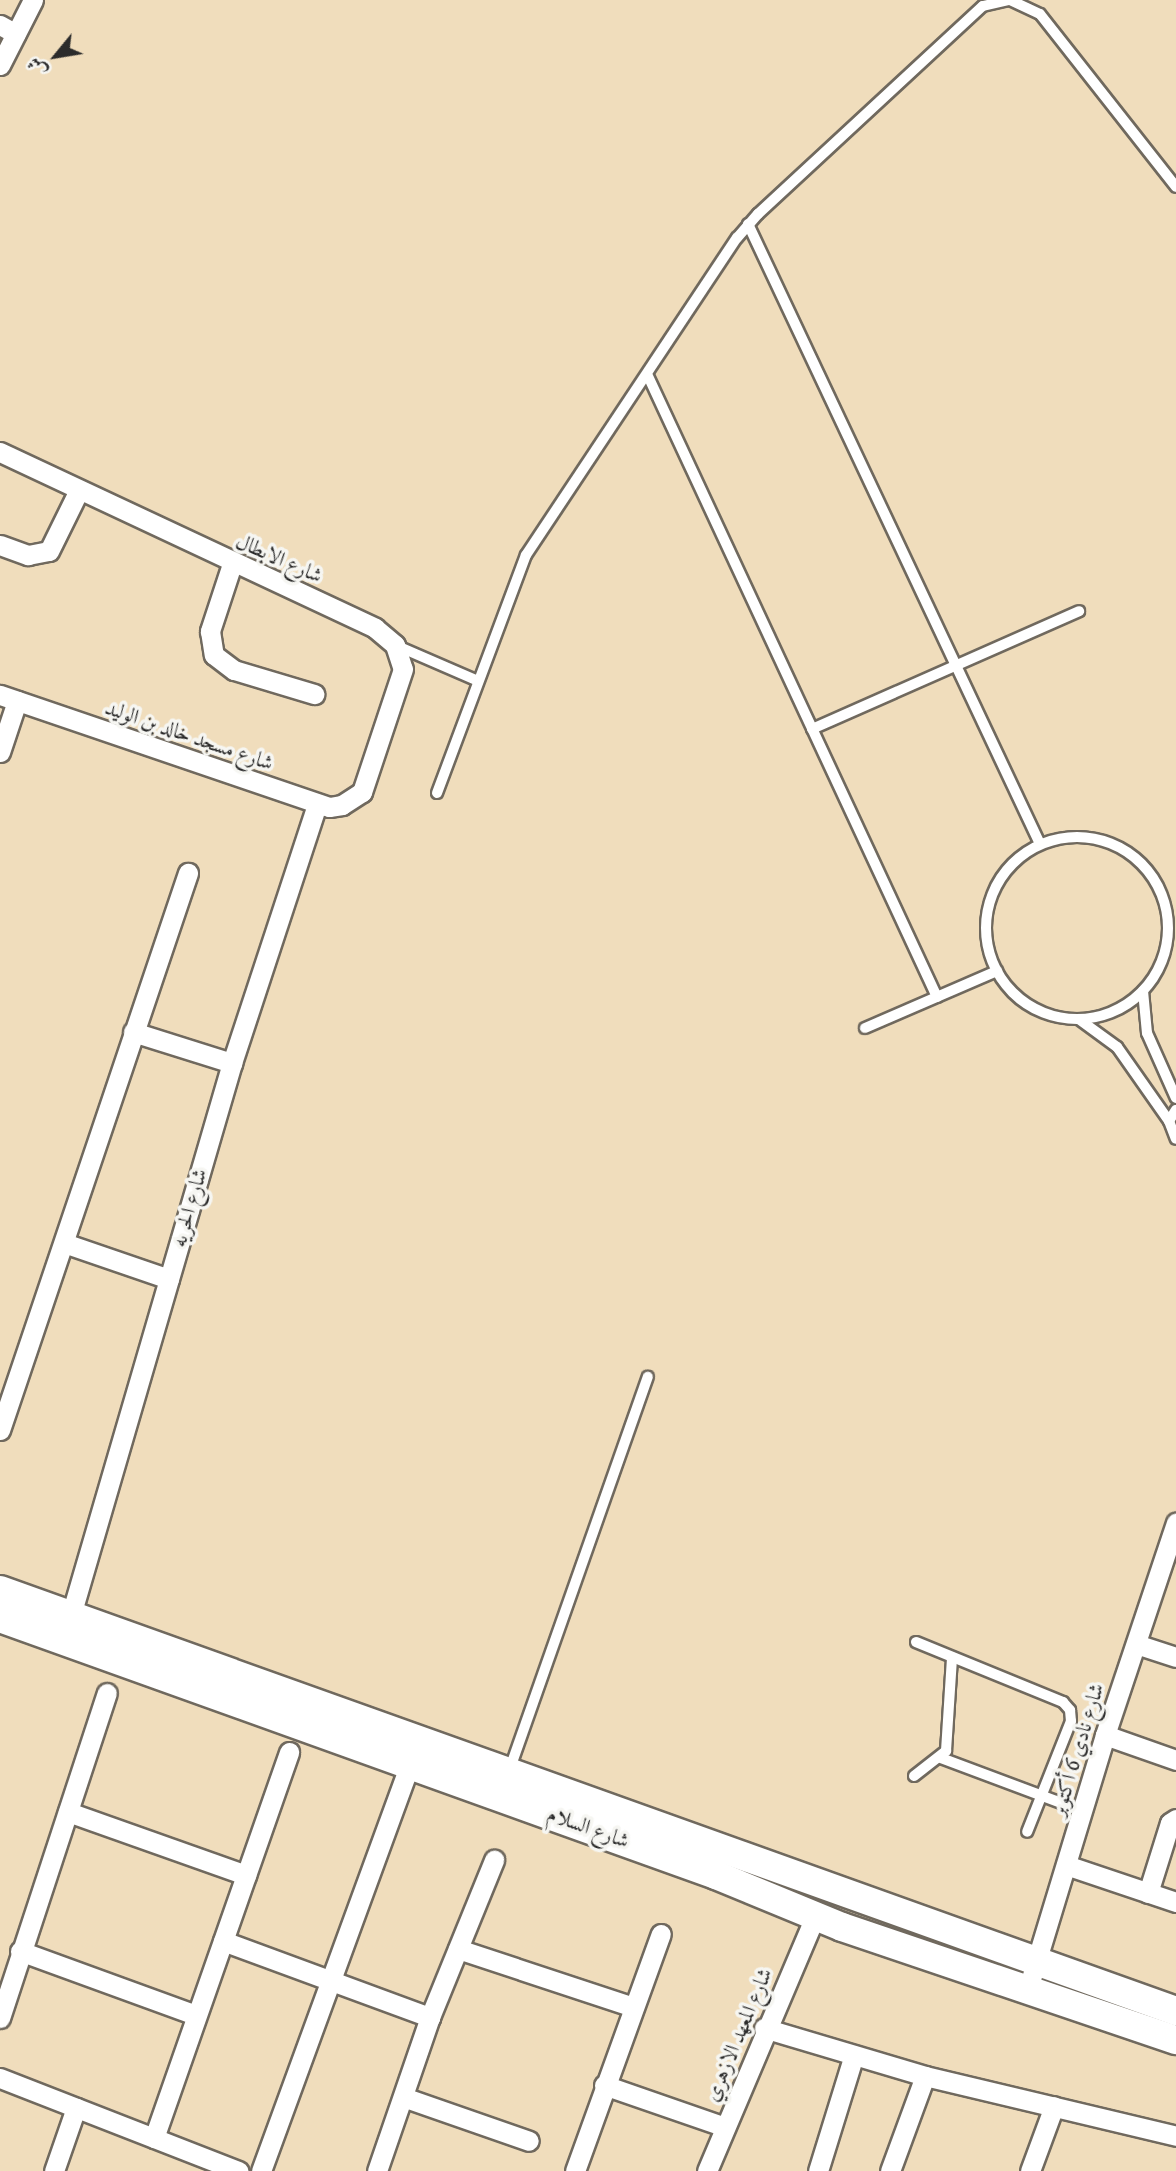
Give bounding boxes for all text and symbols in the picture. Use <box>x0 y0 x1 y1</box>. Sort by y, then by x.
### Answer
north arrow <box>21 21 91 91</box>
text: ش <box>23 53 52 81</box>
street label: شارع الابطال <box>232 529 326 589</box>
street label: شارع مسجد خالد بن الوليد <box>102 695 276 777</box>
street label: شارع الحريه <box>167 1166 213 1250</box>
street label: شارع نادي 6 أكتوبر <box>1046 1680 1110 1820</box>
street label: شارع السلام <box>544 1802 632 1854</box>
street label: شارع المعهد الازهري <box>700 1965 778 2105</box>

